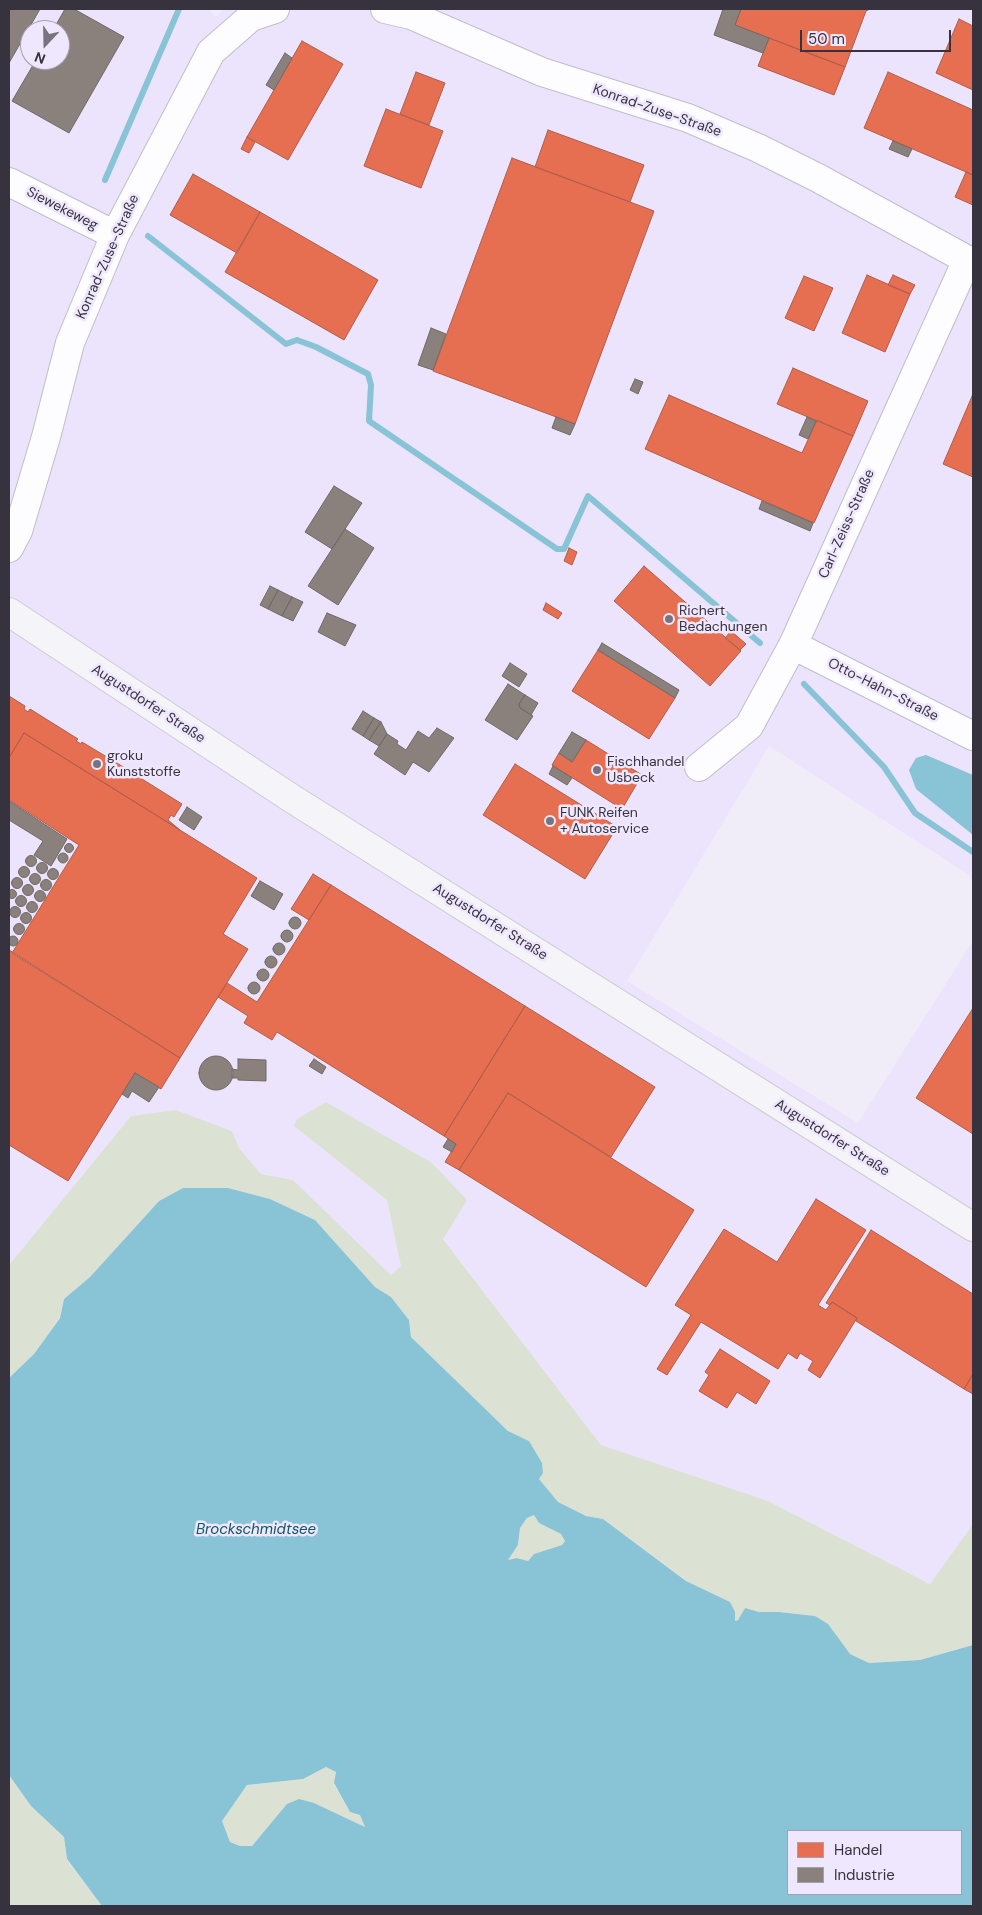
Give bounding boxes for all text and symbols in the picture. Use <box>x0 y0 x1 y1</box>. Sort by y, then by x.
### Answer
north arrow <box>20 20 70 70</box>
scale bar <box>802 20 953 52</box>
text: 50 m <box>808 29 845 49</box>
text: N <box>32 48 48 68</box>
street label: Konrad-Zuse-Straße <box>591 81 723 141</box>
street label: Siewekeweg <box>23 184 101 234</box>
street label: Konrad-Zuse-Straße <box>73 192 143 322</box>
street label: Carl-Zeiss-Straße <box>815 467 879 581</box>
place label: Richert Bedachungen <box>679 603 767 636</box>
marker: Richert Bedachungen <box>663 613 675 625</box>
street label: Otto-Hahn-Straße <box>825 655 941 725</box>
street label: Augustdorfer Straße <box>88 661 208 747</box>
place label: groku Kunststoffe <box>107 748 181 780</box>
place label: Fischhandel Usbeck <box>607 754 684 786</box>
marker: groku Kunststoffe <box>91 758 103 770</box>
marker: Fischhandel Usbeck <box>591 764 603 776</box>
place label: FUNK Reifen + Autoservice <box>560 805 649 838</box>
marker: FUNK Reifen + Autoservice <box>544 815 556 827</box>
street label: Augustdorfer Straße <box>430 880 550 964</box>
street label: Augustdorfer Straße <box>772 1096 892 1180</box>
water label: Brockschmidtsee <box>196 1521 316 1539</box>
legend <box>787 1830 962 1895</box>
text: Handel <box>834 1840 882 1860</box>
text: Industrie <box>834 1865 895 1885</box>

